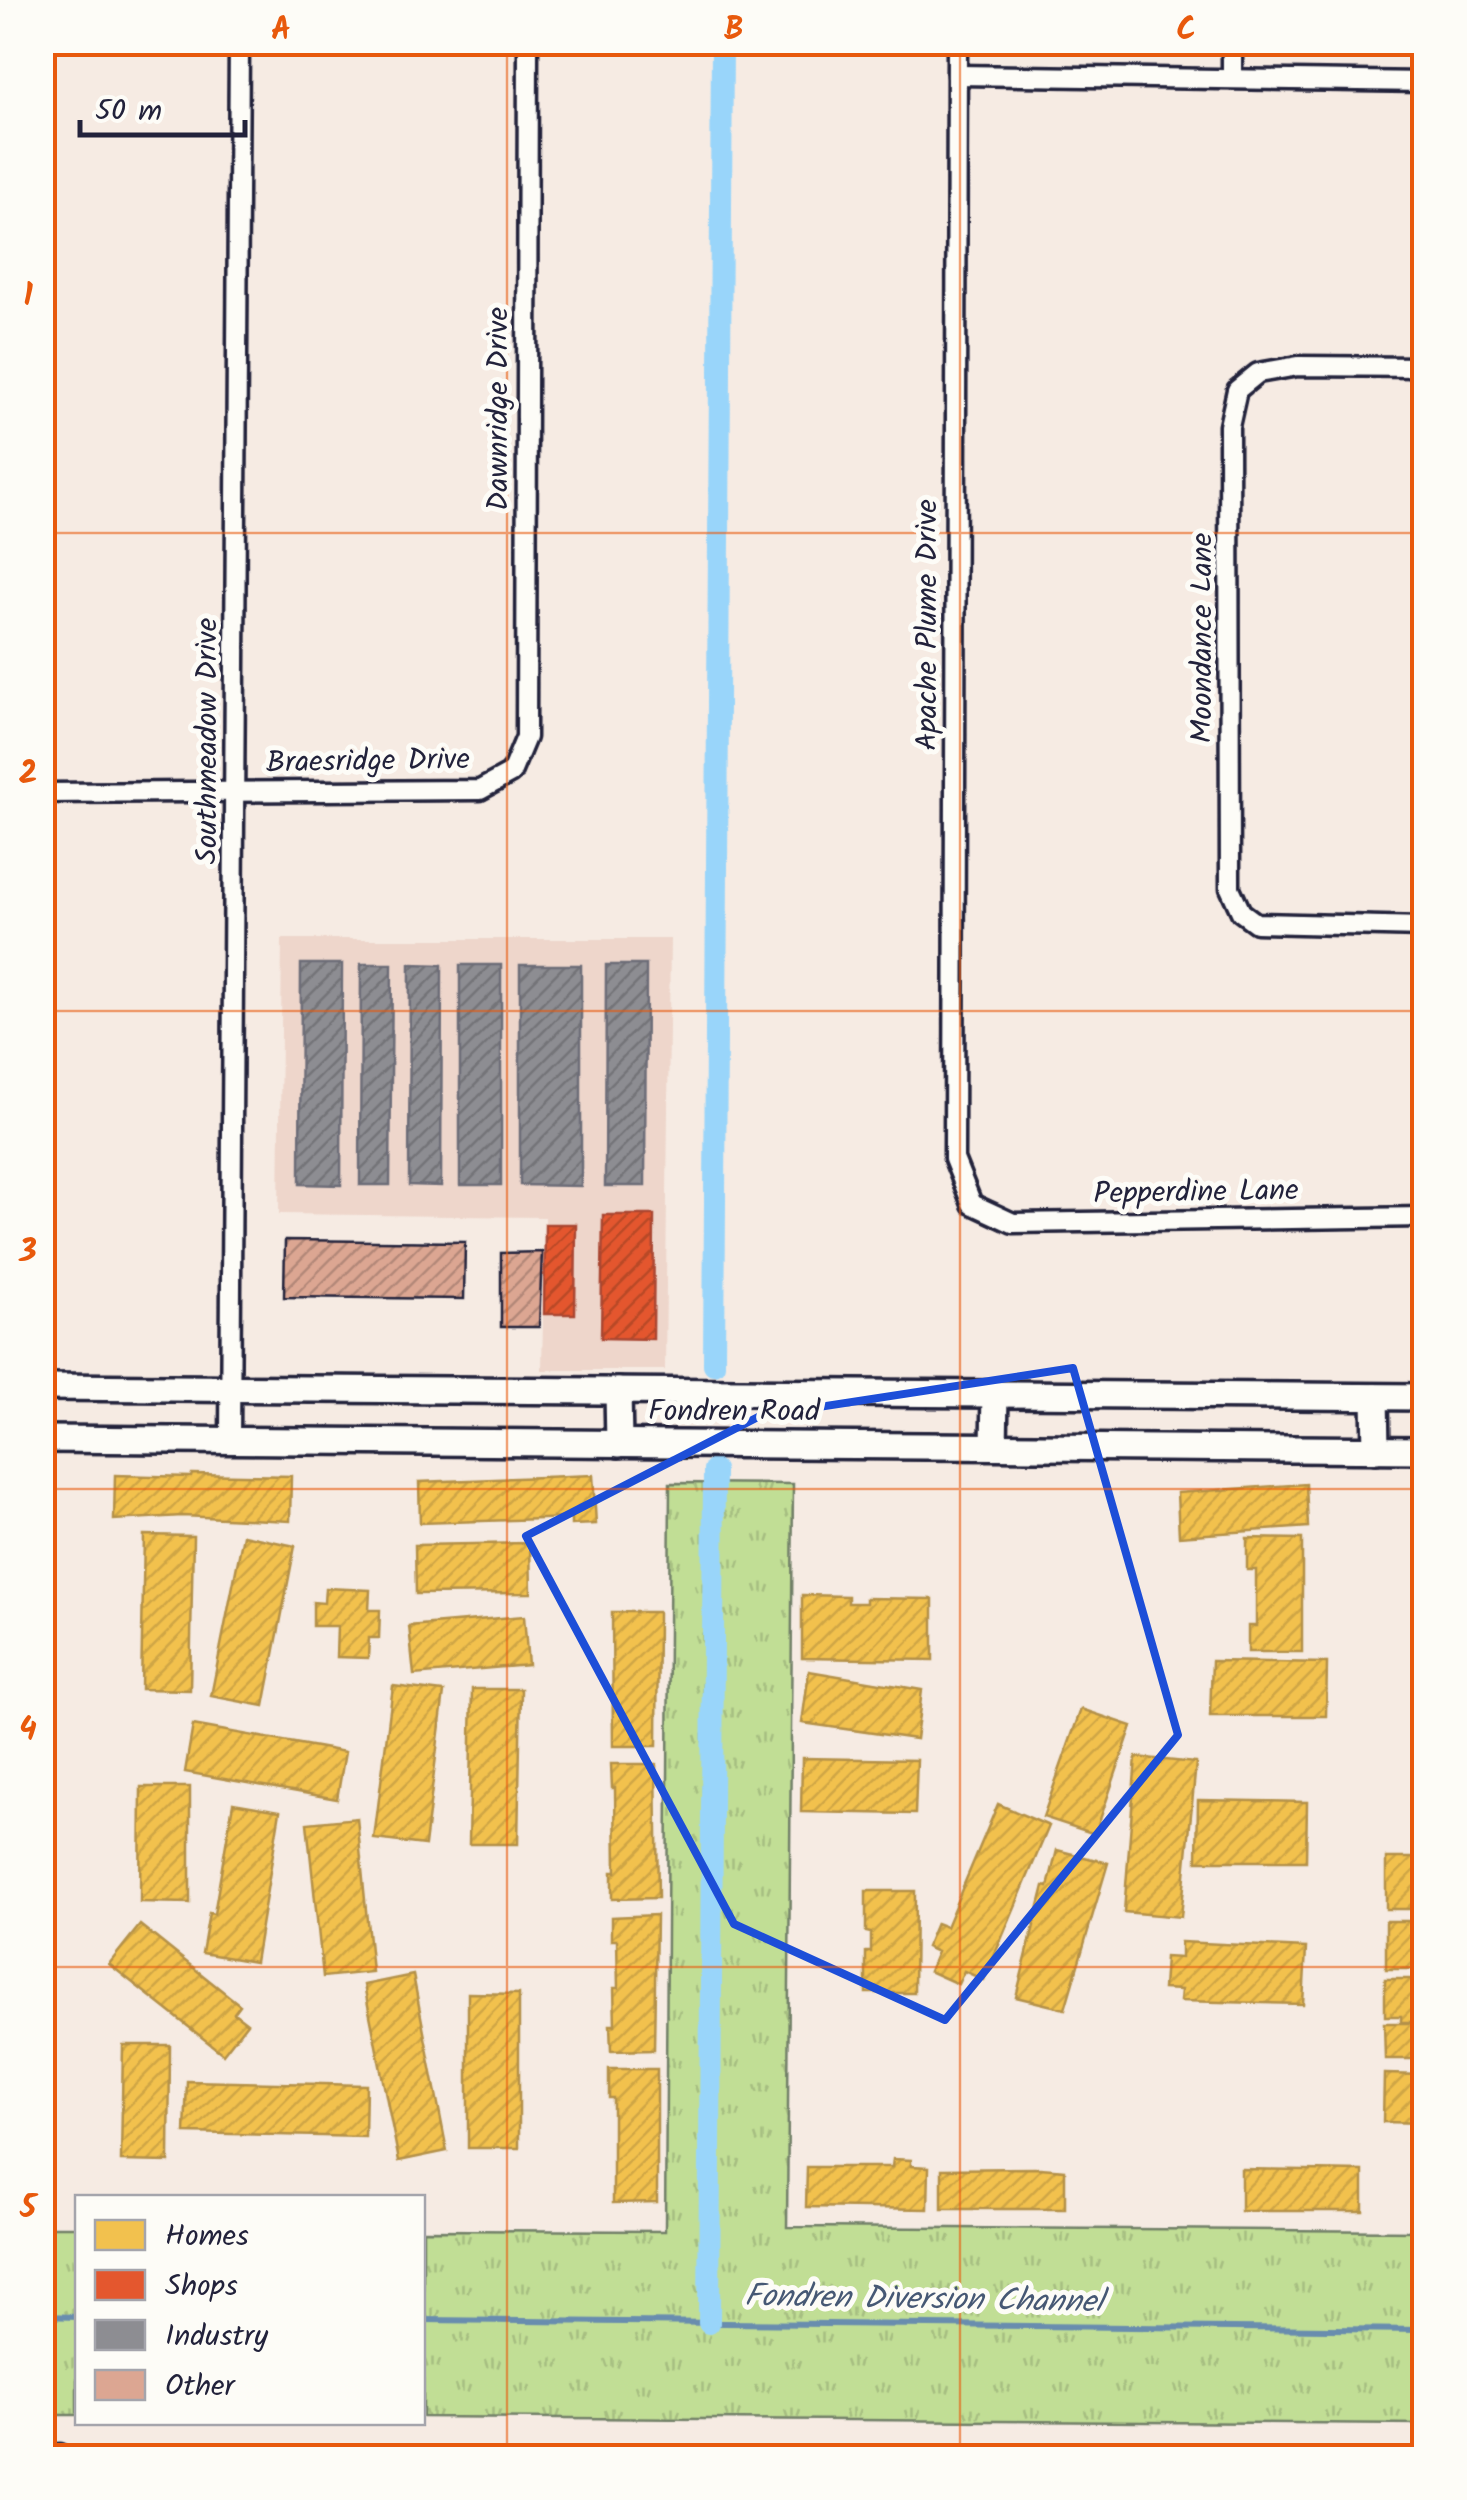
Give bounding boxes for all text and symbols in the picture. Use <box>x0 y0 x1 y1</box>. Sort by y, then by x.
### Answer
text: A <box>271 5 291 56</box>
text: B <box>724 5 744 56</box>
text: C <box>1176 5 1196 56</box>
scale bar <box>80 75 245 137</box>
text: 50 m <box>95 88 162 136</box>
text: 1 <box>23 271 33 322</box>
street label: Dawnridge Drive <box>475 307 523 511</box>
street label: Apache Plume Drive <box>904 499 952 751</box>
street label: Moondance Lane <box>1179 533 1227 743</box>
street label: Southmeadow Drive <box>184 618 232 864</box>
street label: Braesridge Drive <box>266 736 470 788</box>
text: 2 <box>19 749 37 800</box>
street label: Pepperdine Lane <box>1093 1167 1299 1219</box>
text: 3 <box>18 1227 37 1278</box>
street label: Fondren Road <box>648 1388 821 1436</box>
text: 4 <box>19 1705 37 1756</box>
text: 5 <box>19 2183 39 2234</box>
legend <box>75 2195 425 2425</box>
text: Homes <box>165 2213 249 2261</box>
text: Shops <box>165 2263 238 2311</box>
water label: Fondren Diversion Channel <box>744 2271 1110 2329</box>
text: Industry <box>165 2313 269 2361</box>
text: Other <box>165 2363 237 2411</box>

